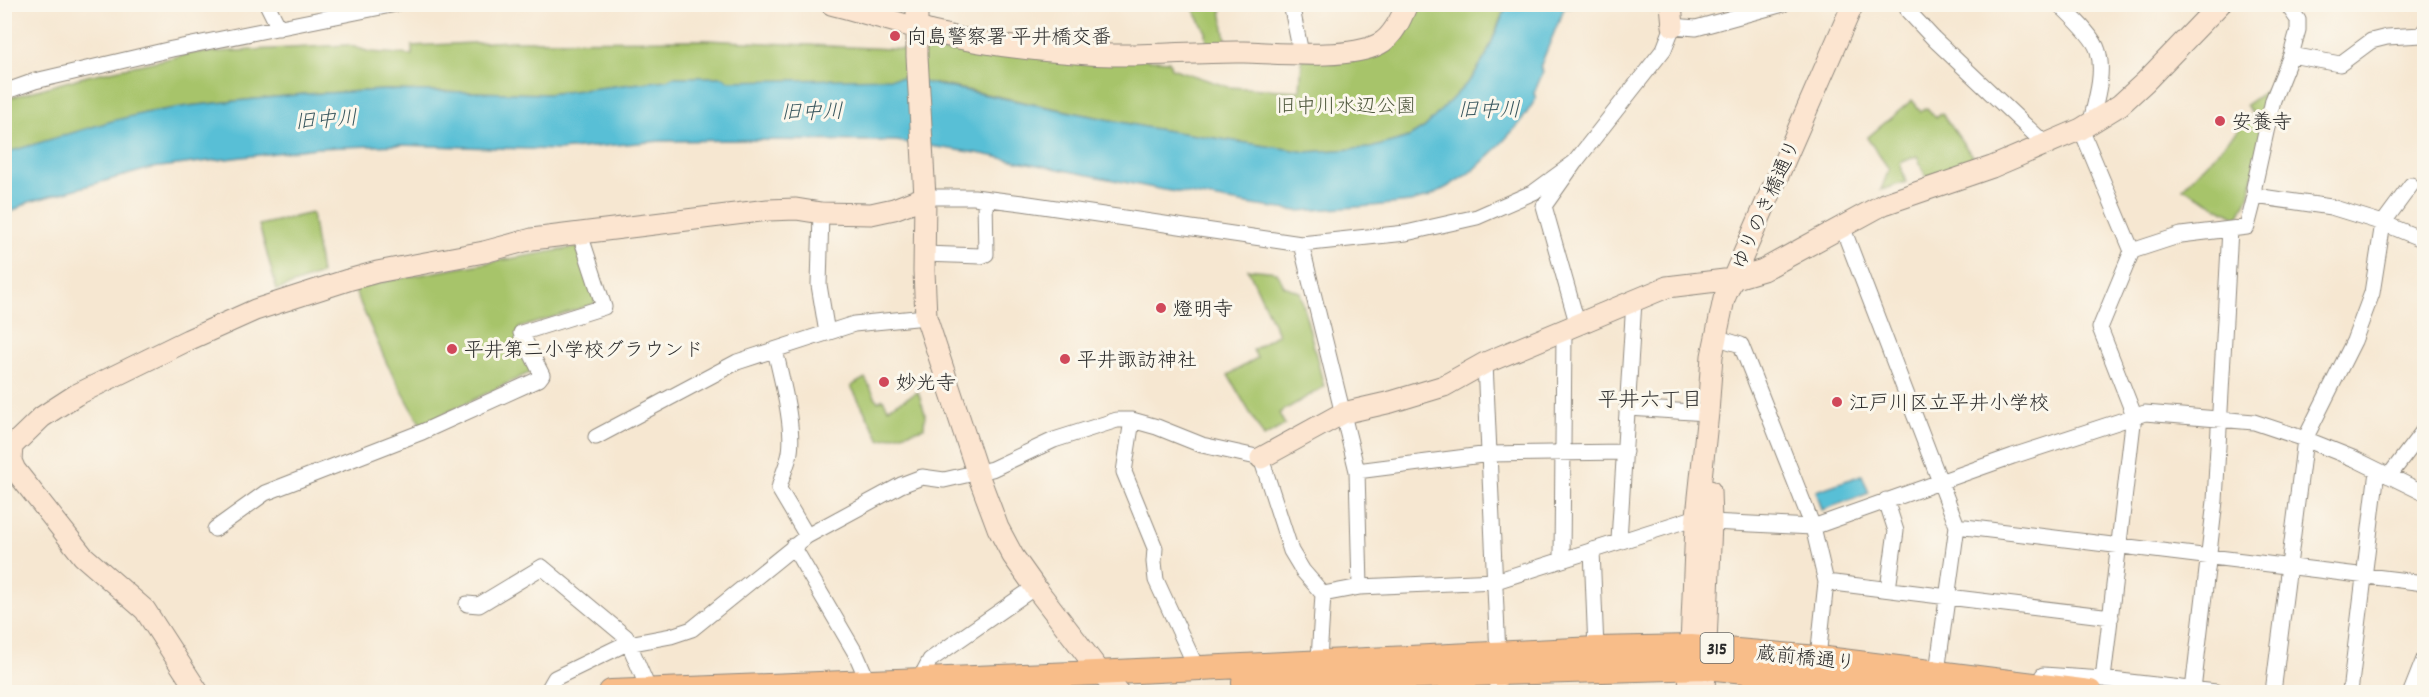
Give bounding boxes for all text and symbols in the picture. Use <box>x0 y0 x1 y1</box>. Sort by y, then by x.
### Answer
place label: 向島警察署 平井橋交番 <box>907 25 1112 53</box>
marker: 向島警察署 平井橋交番 <box>888 29 902 43</box>
park label: 旧中川水辺公園 <box>1276 94 1416 122</box>
water label: 旧中川 <box>1458 97 1521 127</box>
water label: 旧中川 <box>780 98 844 130</box>
water label: 旧中川 <box>294 105 359 139</box>
place label: 安養寺 <box>2232 110 2292 138</box>
marker: 安養寺 <box>2213 114 2227 128</box>
street label: ゆりのき橋通り <box>1726 136 1809 275</box>
place label: 燈明寺 <box>1173 297 1233 325</box>
marker: 燈明寺 <box>1154 301 1168 315</box>
place label: 平井第二小学校グラウンド <box>464 338 704 366</box>
marker: 平井第二小学校グラウンド <box>445 342 459 356</box>
place label: 平井諏訪神社 <box>1077 348 1197 376</box>
marker: 平井諏訪神社 <box>1058 352 1072 366</box>
place label: 妙光寺 <box>896 371 956 399</box>
marker: 妙光寺 <box>877 375 891 389</box>
district label: 平井六丁目 <box>1598 387 1703 417</box>
place label: 江戸川区立平井小学校 <box>1849 391 2049 419</box>
marker: 江戸川区立平井小学校 <box>1830 395 1844 409</box>
road number: 315 <box>1700 633 1734 663</box>
street label: 蔵前橋通り <box>1754 641 1857 679</box>

